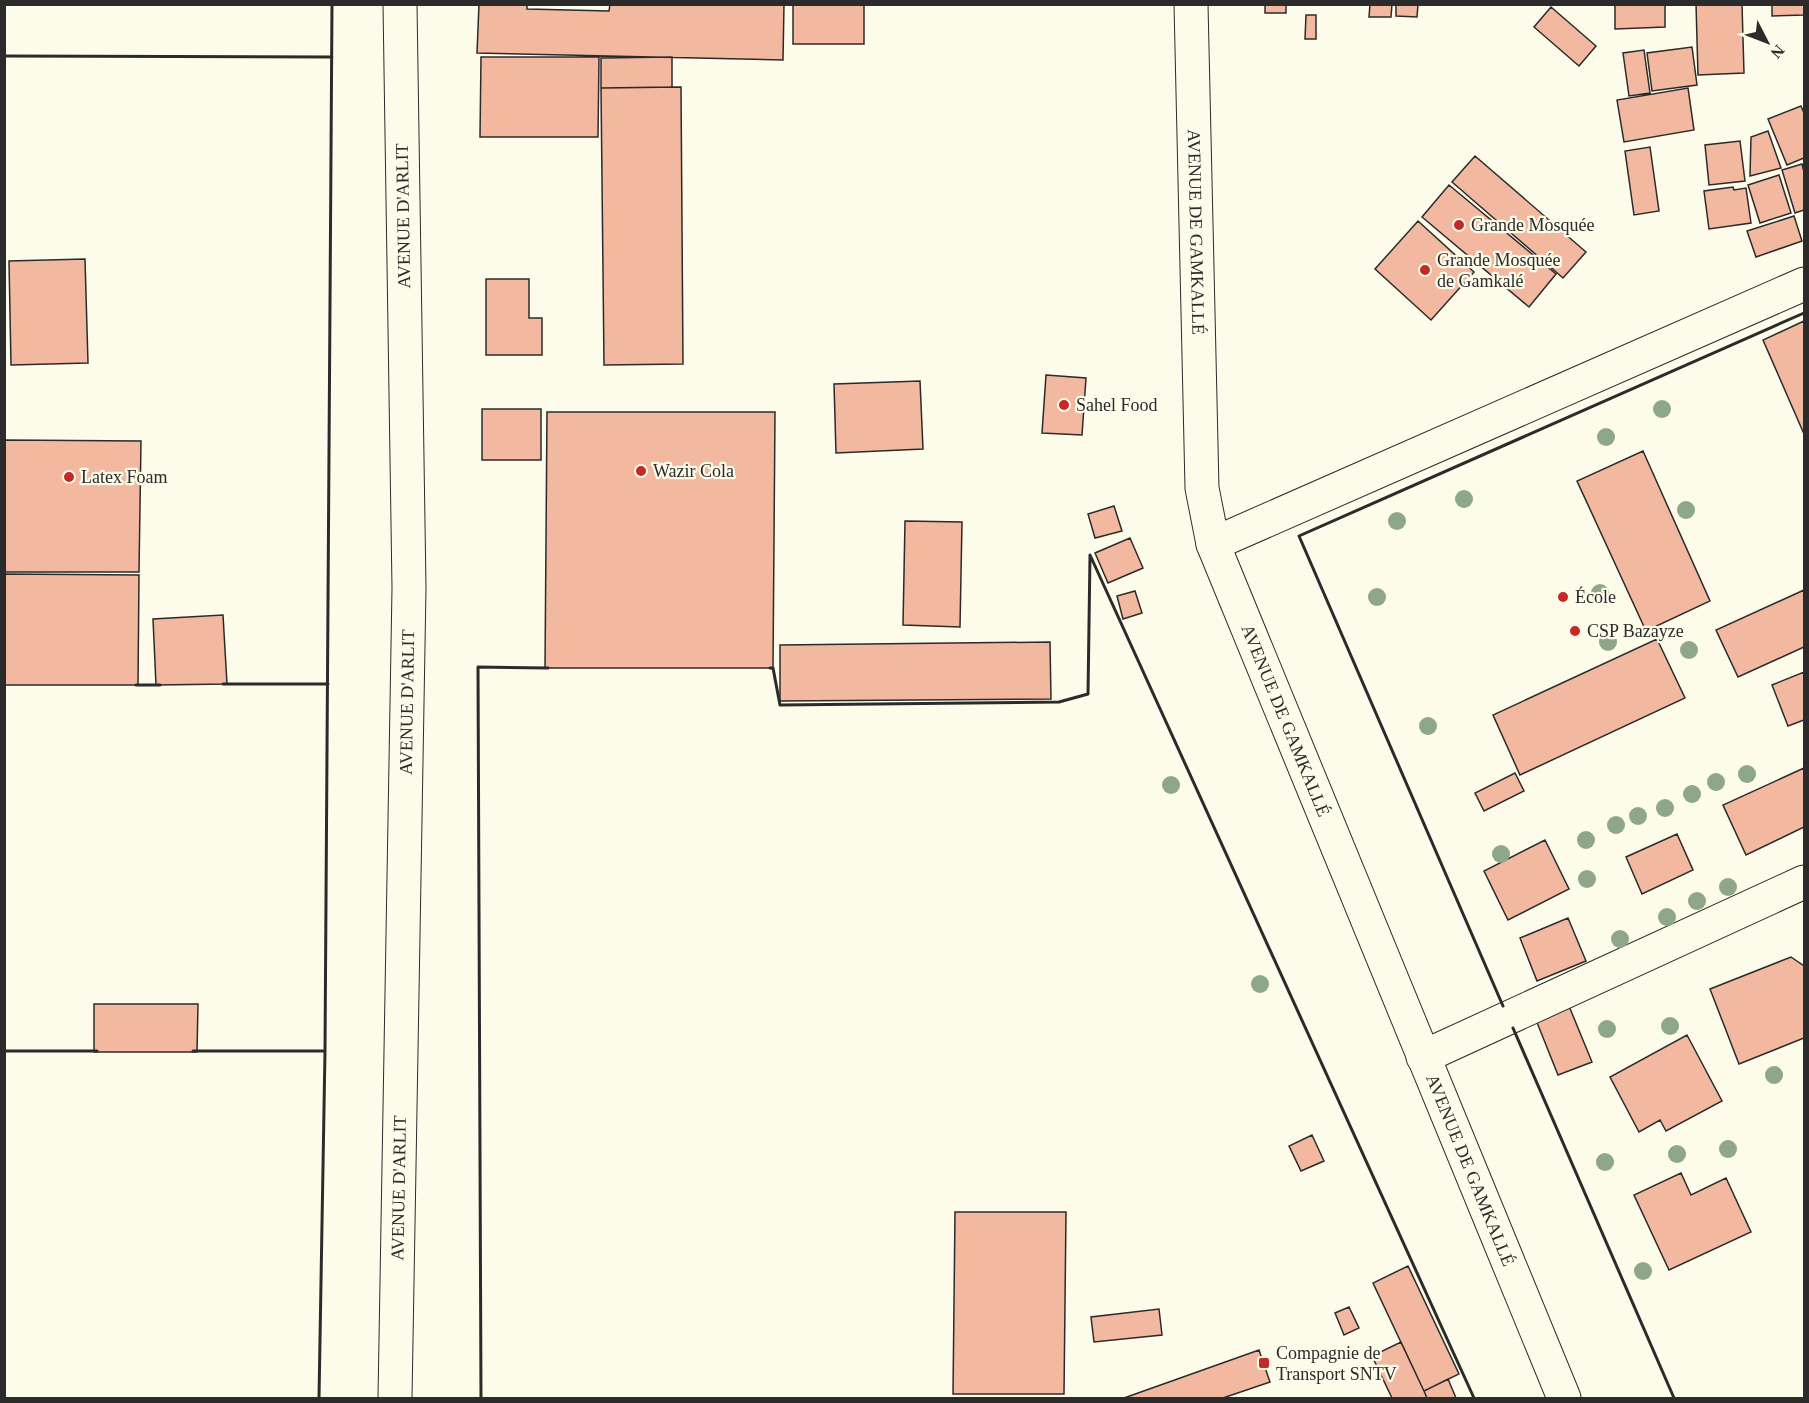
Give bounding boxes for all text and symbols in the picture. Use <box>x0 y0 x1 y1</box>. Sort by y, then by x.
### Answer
north arrow <box>1737 12 1797 72</box>
text: N <box>1767 42 1788 62</box>
street label: AVENUE DE GAMKALLÉ <box>1184 129 1210 335</box>
street label: AVENUE D'ARLIT <box>392 143 414 289</box>
place label: Grande Mosquée <box>1471 215 1594 235</box>
marker: Grande Mosquée <box>1452 218 1466 232</box>
place label: Grande Mosquée de Gamkalé <box>1437 250 1560 291</box>
marker: Grande Mosquée de Gamkalé <box>1418 263 1432 277</box>
place label: Sahel Food <box>1076 395 1158 415</box>
marker: Sahel Food <box>1057 398 1071 412</box>
place label: Wazir Cola <box>653 461 734 481</box>
marker: Wazir Cola <box>634 464 648 478</box>
place label: Latex Foam <box>81 467 167 487</box>
marker: Latex Foam <box>62 470 76 484</box>
place label: École <box>1575 586 1616 607</box>
marker: École <box>1556 590 1570 604</box>
place label: CSP Bazayze <box>1587 621 1684 641</box>
street label: AVENUE DE GAMKALLÉ <box>1237 622 1335 819</box>
marker: CSP Bazayze <box>1568 624 1582 638</box>
street label: AVENUE D'ARLIT <box>396 629 418 775</box>
street label: AVENUE DE GAMKALLÉ <box>1422 1071 1520 1269</box>
street label: AVENUE D'ARLIT <box>387 1115 410 1261</box>
place label: Compagnie de Transport SNTV <box>1276 1343 1397 1384</box>
marker: Compagnie de Transport SNTV <box>1257 1356 1271 1370</box>

